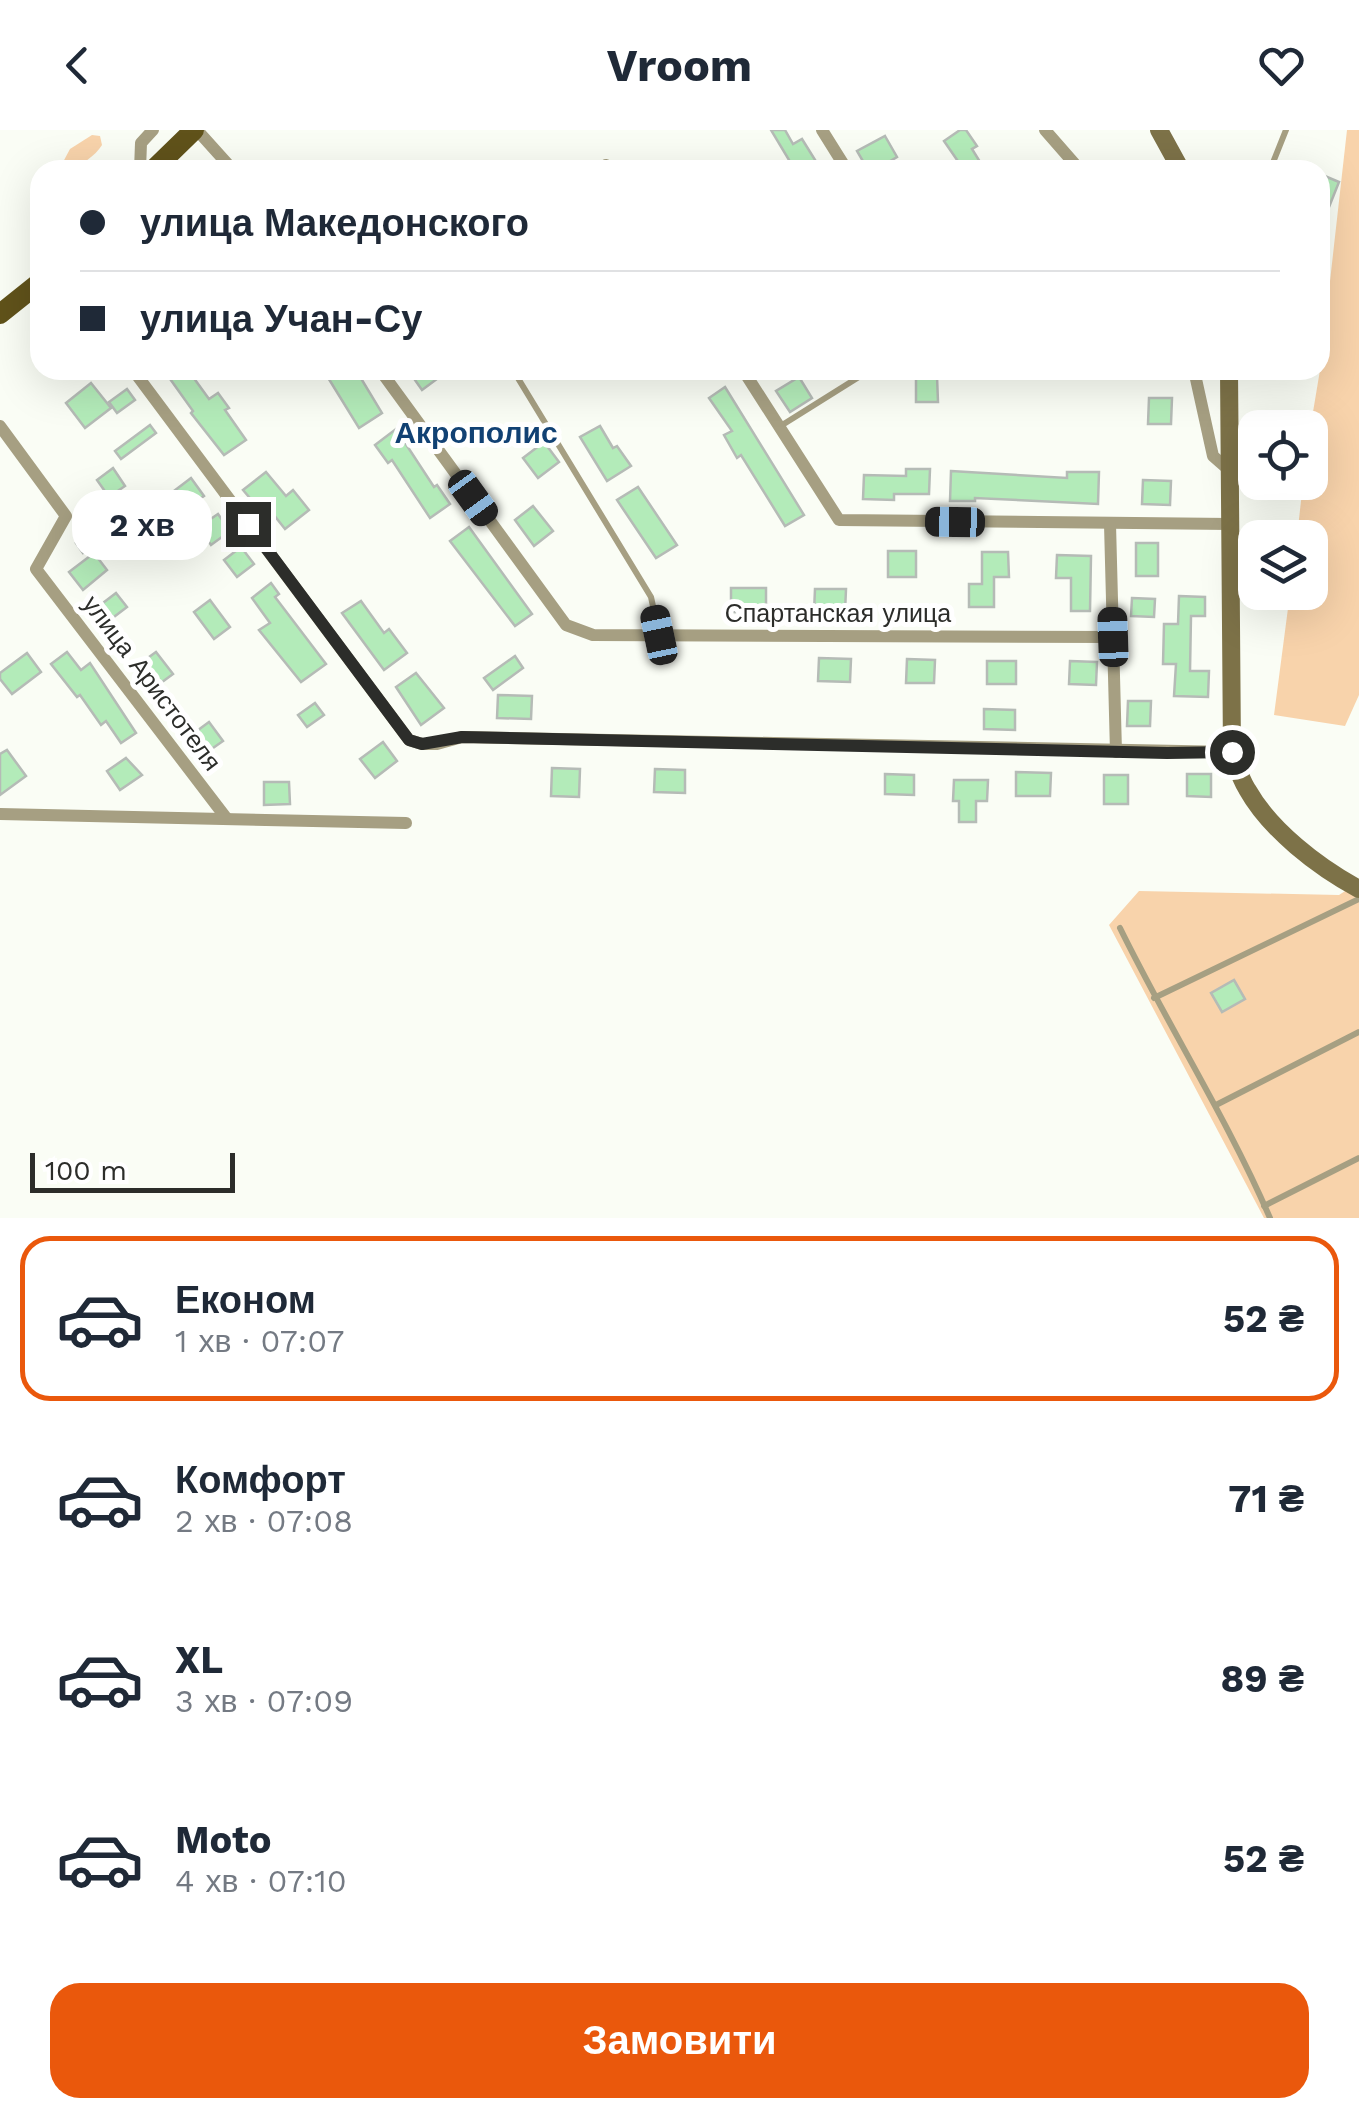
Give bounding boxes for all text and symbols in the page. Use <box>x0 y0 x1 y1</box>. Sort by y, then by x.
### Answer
icon: back <box>50 38 105 93</box>
icon: heart <box>1254 38 1309 93</box>
text: Vroom <box>607 39 752 92</box>
text: улица Македонского <box>140 201 529 245</box>
text: улица Учан-Су <box>140 297 422 341</box>
map controls <box>1238 410 1328 610</box>
button: locate <box>1238 410 1328 500</box>
district label: Акрополис <box>394 415 558 450</box>
car <box>443 465 503 531</box>
callout: 2 хв <box>73 489 213 559</box>
route end <box>226 502 271 547</box>
text: 2 хв <box>109 506 175 544</box>
car <box>925 506 985 538</box>
button: layers <box>1238 520 1328 610</box>
street label: улица Аристотеля <box>77 590 227 776</box>
street label: Спартанская улица <box>725 599 951 628</box>
car <box>638 603 680 667</box>
car <box>1097 606 1129 668</box>
route start <box>1210 730 1255 775</box>
scale bar <box>30 1148 235 1192</box>
text: 100 m <box>45 1154 127 1187</box>
icon: car <box>55 1274 145 1364</box>
text: Економ <box>175 1278 316 1322</box>
text: 52 ₴ <box>1223 1297 1304 1341</box>
text: 1 хв · 07:07 <box>175 1322 344 1360</box>
icon: car <box>55 1454 145 1544</box>
text: Комфорт <box>175 1458 346 1502</box>
text: 71 ₴ <box>1228 1477 1304 1521</box>
text: 2 хв · 07:08 <box>175 1502 353 1540</box>
icon: car <box>55 1634 145 1724</box>
text: XL <box>175 1638 223 1682</box>
text: 89 ₴ <box>1221 1657 1304 1701</box>
text: 3 хв · 07:09 <box>175 1682 353 1720</box>
icon: car <box>55 1814 145 1904</box>
text: Moto <box>175 1818 271 1862</box>
text: 52 ₴ <box>1223 1837 1304 1881</box>
text: 4 хв · 07:10 <box>175 1862 347 1900</box>
button: Замовити <box>50 1983 1309 2098</box>

